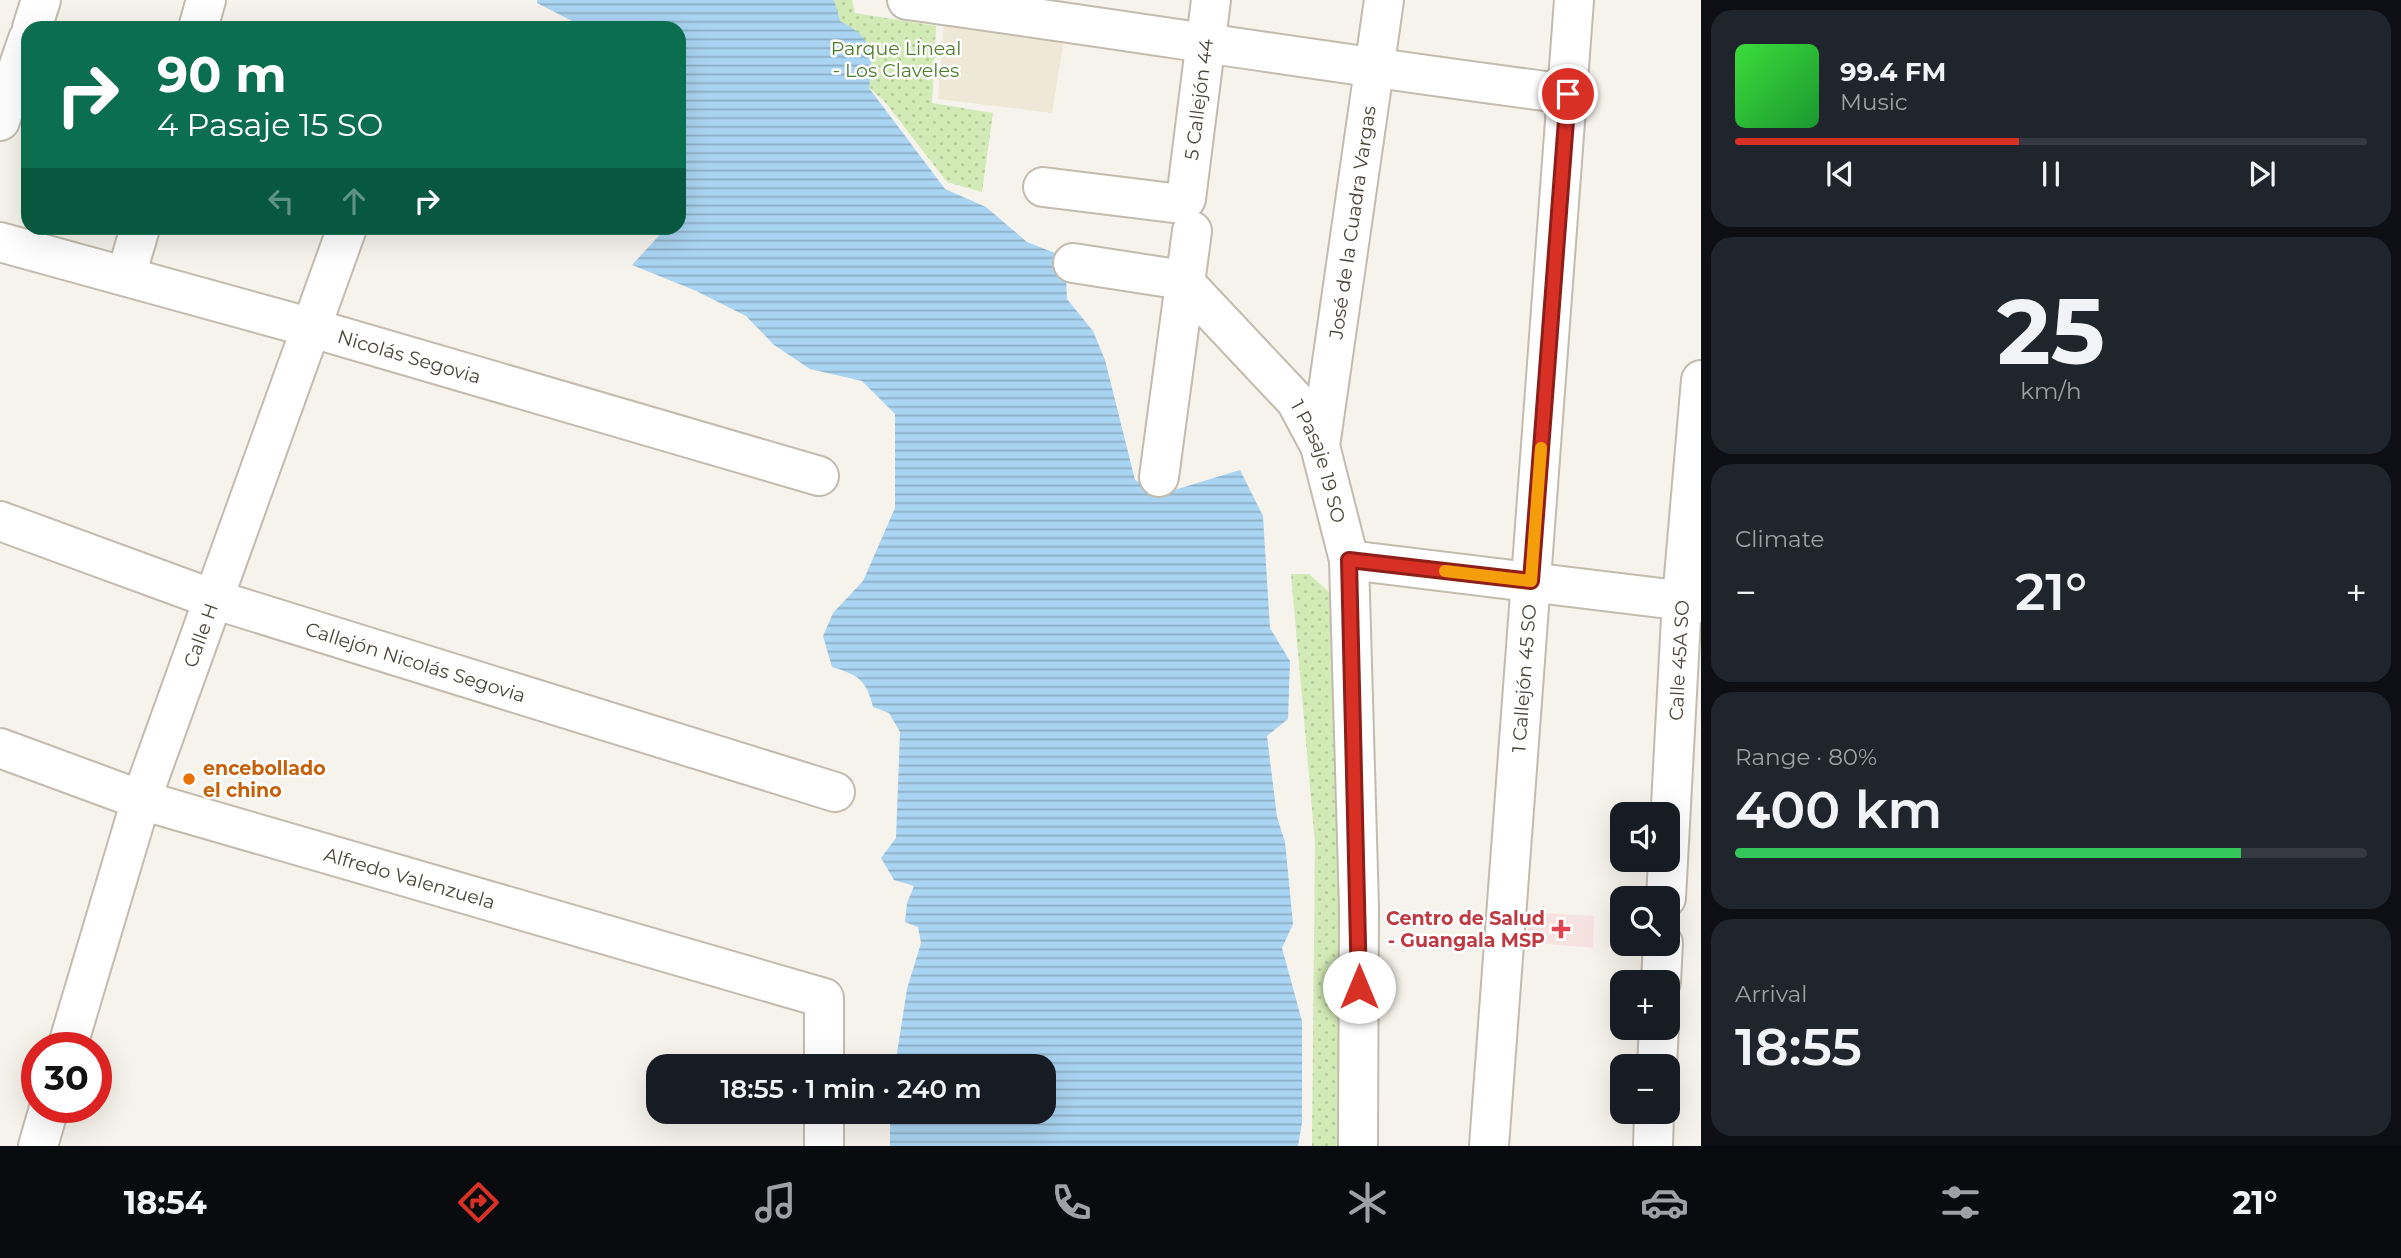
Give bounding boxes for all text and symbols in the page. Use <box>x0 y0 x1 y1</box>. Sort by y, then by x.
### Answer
park label: Parque Lineal - Los Claveles <box>831 37 961 82</box>
street label: 5 Callejón 44 <box>1180 37 1218 161</box>
text: 90 m <box>157 45 287 104</box>
icon: right <box>42 49 133 140</box>
text: 99.4 FM <box>1840 56 1946 88</box>
pin <box>1538 64 1598 124</box>
icon: arrive <box>1549 75 1587 113</box>
text: Music <box>1840 88 1908 116</box>
street label: José de la Cuadra Vargas <box>1324 104 1381 341</box>
text: 4 Pasaje 15 SO <box>157 105 383 144</box>
icon: previous <box>1821 155 1859 193</box>
icon: pause <box>2032 155 2070 193</box>
icon: next <box>2243 155 2281 193</box>
icon: left <box>262 182 300 220</box>
icon: ahead <box>335 182 373 220</box>
icon: right <box>408 182 446 220</box>
text: 25 <box>1997 276 2105 387</box>
street label: Nicolás Segovia <box>335 325 483 389</box>
text: km/h <box>2020 377 2082 405</box>
street label: 1 Pasaje 19 SO <box>1286 396 1350 526</box>
text: Climate <box>1735 525 1824 553</box>
text: 21° <box>2015 560 2087 623</box>
text: − <box>1735 569 1757 616</box>
text: + <box>2345 569 2367 616</box>
street label: Calle 45A SO <box>1665 599 1694 721</box>
street label: Calle H <box>179 600 223 671</box>
street label: 1 Callejón 45 SO <box>1507 603 1541 753</box>
street label: Callejón Nicolás Segovia <box>303 617 528 707</box>
text: Range · 80% <box>1735 743 1877 771</box>
place label: encebollado el chino <box>203 757 326 802</box>
marker: encebollado el chino <box>181 771 197 787</box>
text: 400 km <box>1735 778 1942 841</box>
map controls <box>1610 802 1680 1124</box>
button: sound <box>1610 802 1680 872</box>
street label: Alfredo Valenzuela <box>321 843 498 914</box>
button: search <box>1610 886 1680 956</box>
place label: Centro de Salud - Guangala MSP <box>1386 907 1545 952</box>
marker: Centro de Salud - Guangala MSP <box>1551 919 1571 939</box>
position arrow <box>1322 950 1396 1024</box>
button: + <box>1610 970 1680 1040</box>
text: Arrival <box>1735 980 1808 1008</box>
text: 18:55 <box>1735 1015 1862 1078</box>
speed limit sign: 30 <box>21 1032 112 1123</box>
button: − <box>1610 1054 1680 1124</box>
text: 18:55 · 1 min · 240 m <box>720 1073 982 1105</box>
icon: directions <box>454 1178 503 1227</box>
icon: music <box>751 1178 800 1227</box>
icon: phone <box>1047 1178 1096 1227</box>
icon: climate <box>1343 1178 1392 1227</box>
icon: car <box>1640 1178 1689 1227</box>
icon: filters <box>1936 1178 1985 1227</box>
text: 18:54 <box>124 1183 207 1222</box>
text: 21° <box>2232 1183 2277 1222</box>

